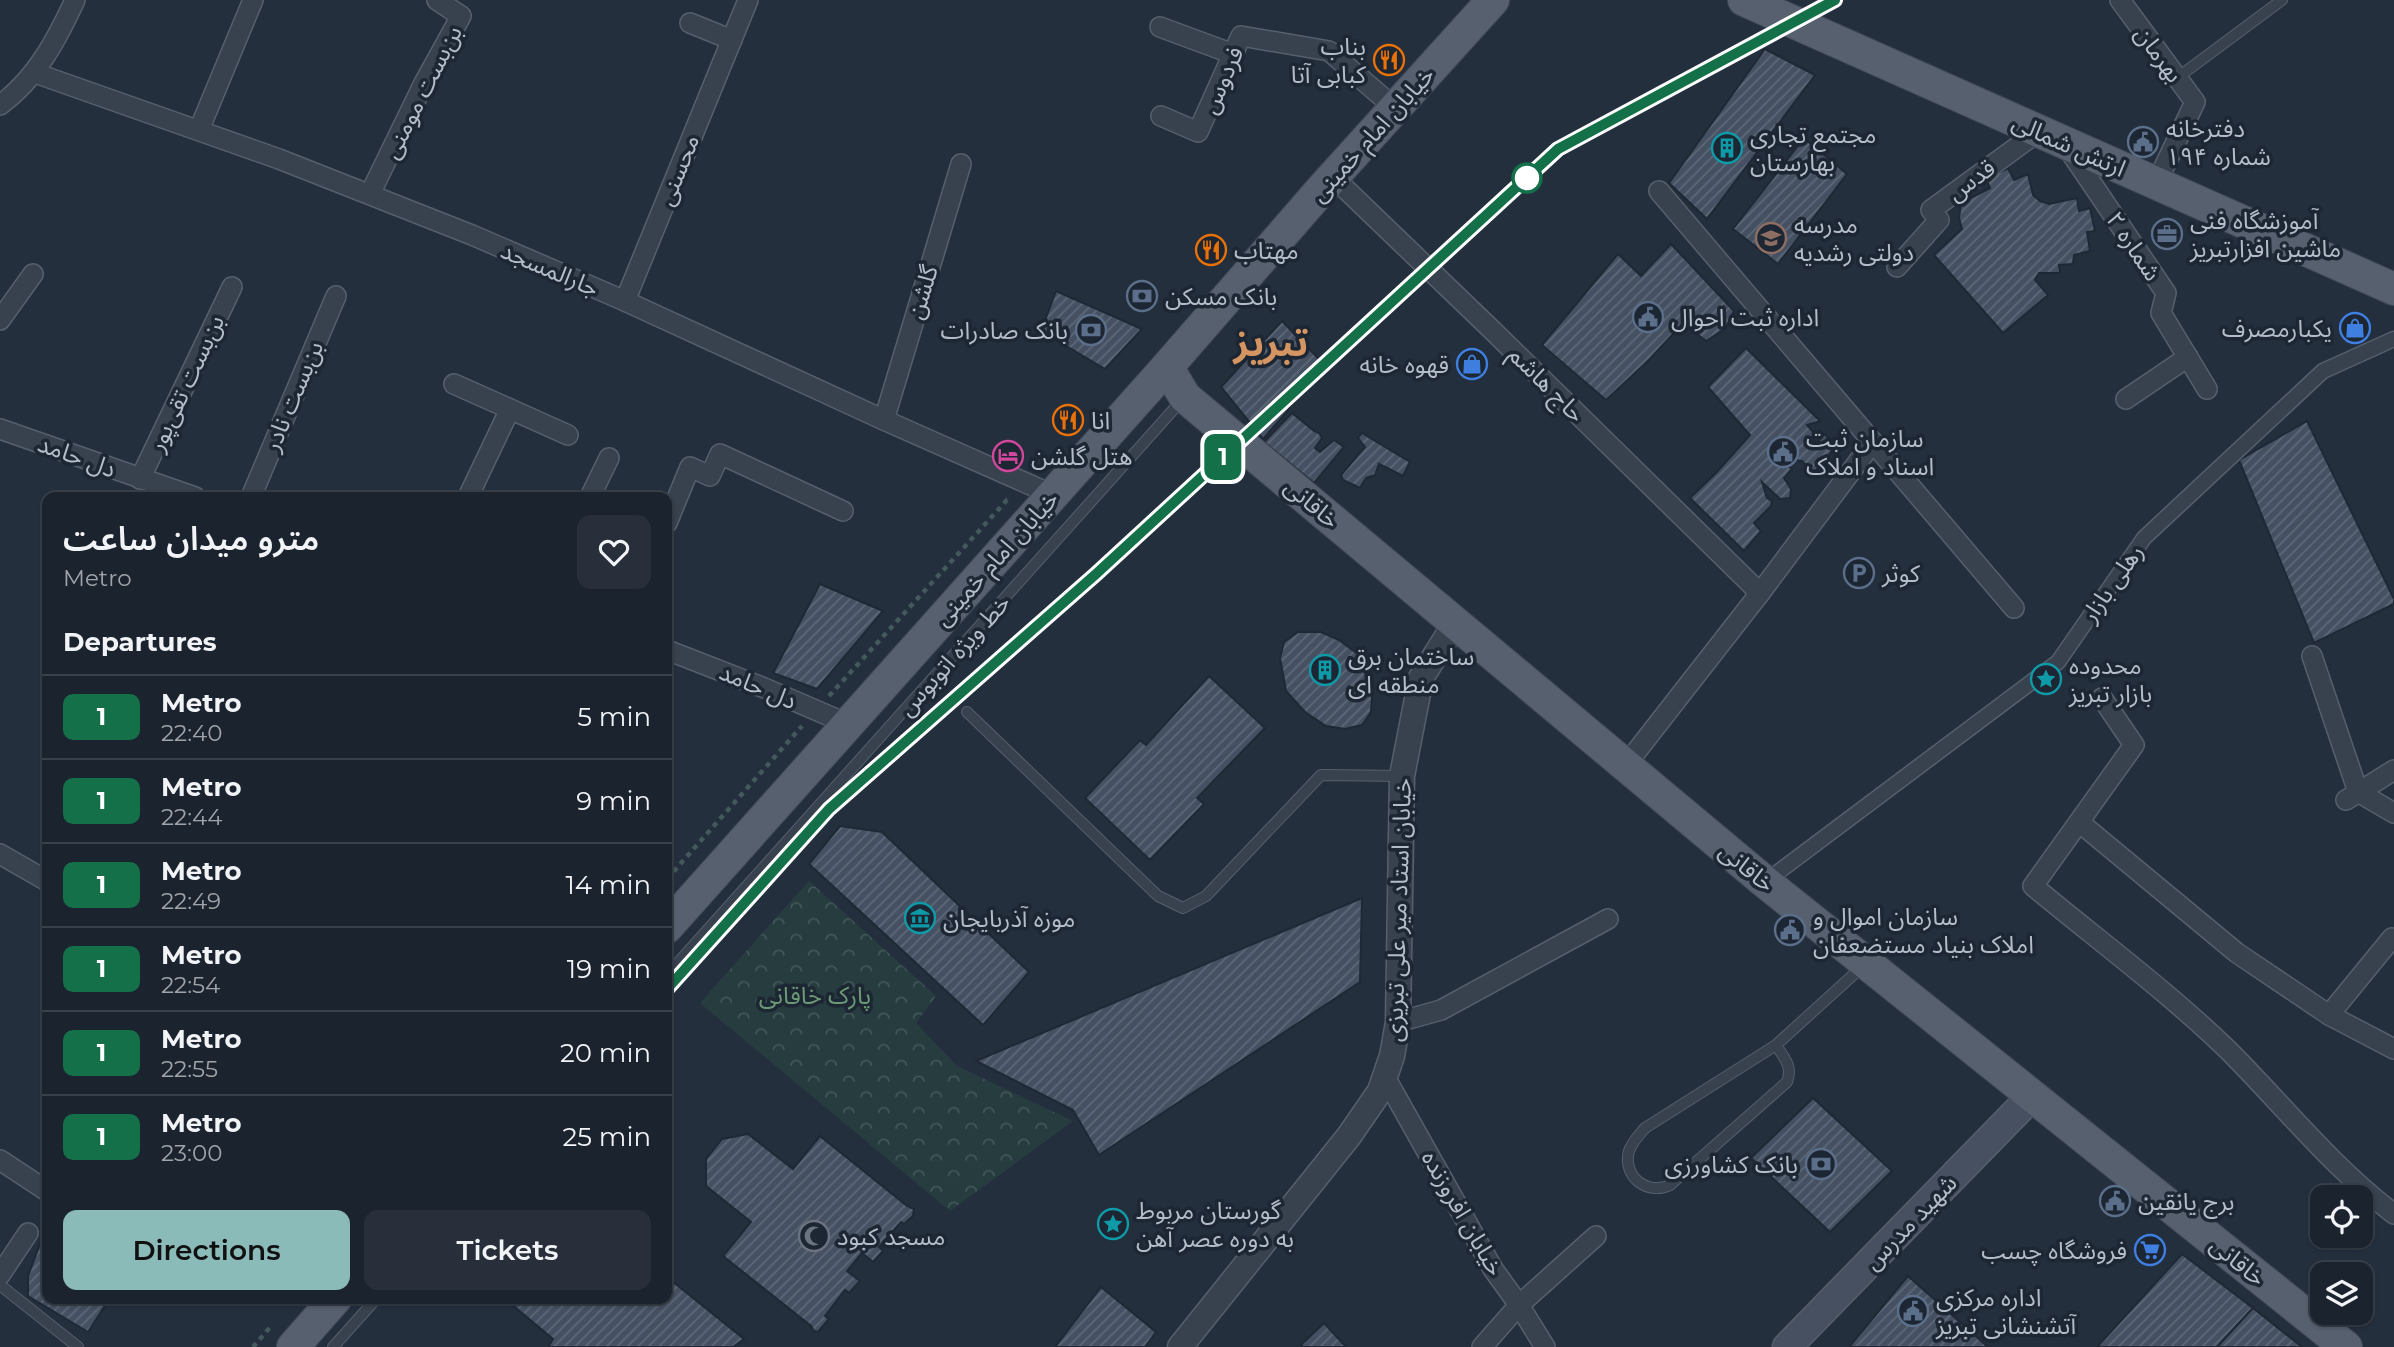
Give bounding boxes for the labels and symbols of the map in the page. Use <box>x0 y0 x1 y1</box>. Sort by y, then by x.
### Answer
street label: بن‌بست مومنی <box>376 20 468 164</box>
street label: بهرمان <box>2129 20 2189 88</box>
place label: بناب کبابی آتا <box>1291 32 1367 89</box>
street label: فردوس <box>1194 42 1250 118</box>
restaurant icon: بناب کبابی آتا <box>1372 43 1406 77</box>
street label: خیابان امام خمینی <box>1304 60 1443 210</box>
street label: ارتش شمالی <box>2008 107 2130 183</box>
place label: دفترخانه شماره ۱۹۴ <box>2166 114 2271 171</box>
place label: مجتمع تجاری بهارستان <box>1750 120 1876 177</box>
public building icon: دفترخانه شماره ۱۹۴ <box>2126 125 2160 159</box>
street label: محسنی <box>651 130 705 210</box>
building icon: مجتمع تجاری بهارستان <box>1710 131 1744 165</box>
street label: قدس <box>1941 153 2001 207</box>
unlabelled marker <box>1512 163 1542 193</box>
street label: شماره ۲ <box>2100 206 2168 286</box>
place label: آموزشگاه فنی ماشین افزارتبریز <box>2189 206 2341 263</box>
place label: مدرسه دولتی رشدیه <box>1794 210 1914 267</box>
office icon: آموزشگاه فنی ماشین افزارتبریز <box>2150 217 2184 251</box>
school or university icon: مدرسه دولتی رشدیه <box>1754 221 1788 255</box>
restaurant icon: مهتاب <box>1194 233 1228 267</box>
street label: جارالمسجد <box>497 235 603 303</box>
place label: مهتاب <box>1234 236 1299 265</box>
street label: گلشن <box>900 260 944 323</box>
bank icon: بانک مسکن <box>1125 279 1159 313</box>
place label: بانک مسکن <box>1165 282 1277 311</box>
public building icon: اداره ثبت احوال <box>1631 300 1665 334</box>
place label: اداره ثبت احوال <box>1671 303 1819 332</box>
street label: بن‌بست تقی‌پور <box>141 310 231 457</box>
shop icon: یکبارمصرف <box>2338 311 2372 345</box>
bank icon: بانک صادرات <box>1074 313 1108 347</box>
place label: یکبارمصرف <box>2222 314 2332 343</box>
place label: بانک صادرات <box>941 316 1068 345</box>
district label: تبریز <box>1232 319 1308 366</box>
street label: بن‌بست نادر <box>256 336 329 456</box>
street label: حاج هاشم <box>1501 340 1591 430</box>
shop icon: قهوه خانه <box>1455 347 1489 381</box>
place label: قهوه خانه <box>1360 350 1449 379</box>
restaurant icon: انا <box>1051 403 1085 437</box>
place label: انا <box>1091 406 1110 435</box>
place label: سازمان ثبت اسناد و املاک <box>1806 424 1934 481</box>
street label: دل حامد <box>34 429 120 483</box>
line badge: 1 <box>1200 434 1246 480</box>
public building icon: سازمان ثبت اسناد و املاک <box>1766 435 1800 469</box>
hotel icon: هتل گلشن <box>991 439 1025 473</box>
place label: هتل گلشن <box>1031 442 1133 471</box>
street label: خاقانی <box>1279 472 1345 534</box>
street label: خیابان امام خمینی <box>928 484 1067 634</box>
street label: رهلی بازار <box>2074 538 2149 629</box>
parking icon: کوثر <box>1842 556 1876 590</box>
place label: کوثر <box>1881 559 1921 588</box>
street label: خط ویژه اتوبوس <box>892 588 1016 722</box>
place label: ساختمان برق منطقه ای <box>1348 642 1474 699</box>
place label: محدوده بازار تبریز <box>2068 651 2152 708</box>
building icon: ساختمان برق منطقه ای <box>1308 653 1342 687</box>
street label: دل حامد <box>715 657 801 715</box>
place icon: محدوده بازار تبریز <box>2029 662 2063 696</box>
street label: خیابان استاد میر علی تبریزی <box>1379 778 1417 1042</box>
street label: خاقانی <box>1713 836 1781 898</box>
museum icon: موزه آذربایجان <box>903 901 937 935</box>
place label: سازمان اموال و املاک بنیاد مستضعفان <box>1813 902 2034 959</box>
place label: موزه آذربایجان <box>943 904 1075 933</box>
public building icon: سازمان اموال و املاک بنیاد مستضعفان <box>1773 913 1807 947</box>
park label: پارک خاقانی <box>759 981 871 1011</box>
street label: خیابان افروزنده <box>1415 1145 1511 1281</box>
bank icon: بانک کشاورزی <box>1804 1147 1838 1181</box>
place label: بانک کشاورزی <box>1665 1150 1798 1179</box>
street label: شهید مدرس <box>1857 1168 1963 1276</box>
public building icon: برج یانقین <box>2098 1184 2132 1218</box>
place label: برج یانقین <box>2138 1187 2235 1219</box>
place label: گورستان مربوط به دوره عصر آهن <box>1136 1196 1294 1253</box>
place icon: گورستان مربوط به دوره عصر آهن <box>1096 1207 1130 1241</box>
mosque icon: مسجد کبود <box>797 1219 831 1253</box>
place label: مسجد کبود <box>837 1222 945 1251</box>
street label: خاقانی <box>2204 1230 2272 1292</box>
supermarket icon: فروشگاه چسب <box>2133 1233 2167 1267</box>
place label: فروشگاه چسب <box>1981 1236 2127 1266</box>
place label: اداره مرکزی آتشنشانی تبریز <box>1935 1283 2077 1340</box>
public building icon: اداره مرکزی آتشنشانی تبریز <box>1896 1294 1930 1328</box>

